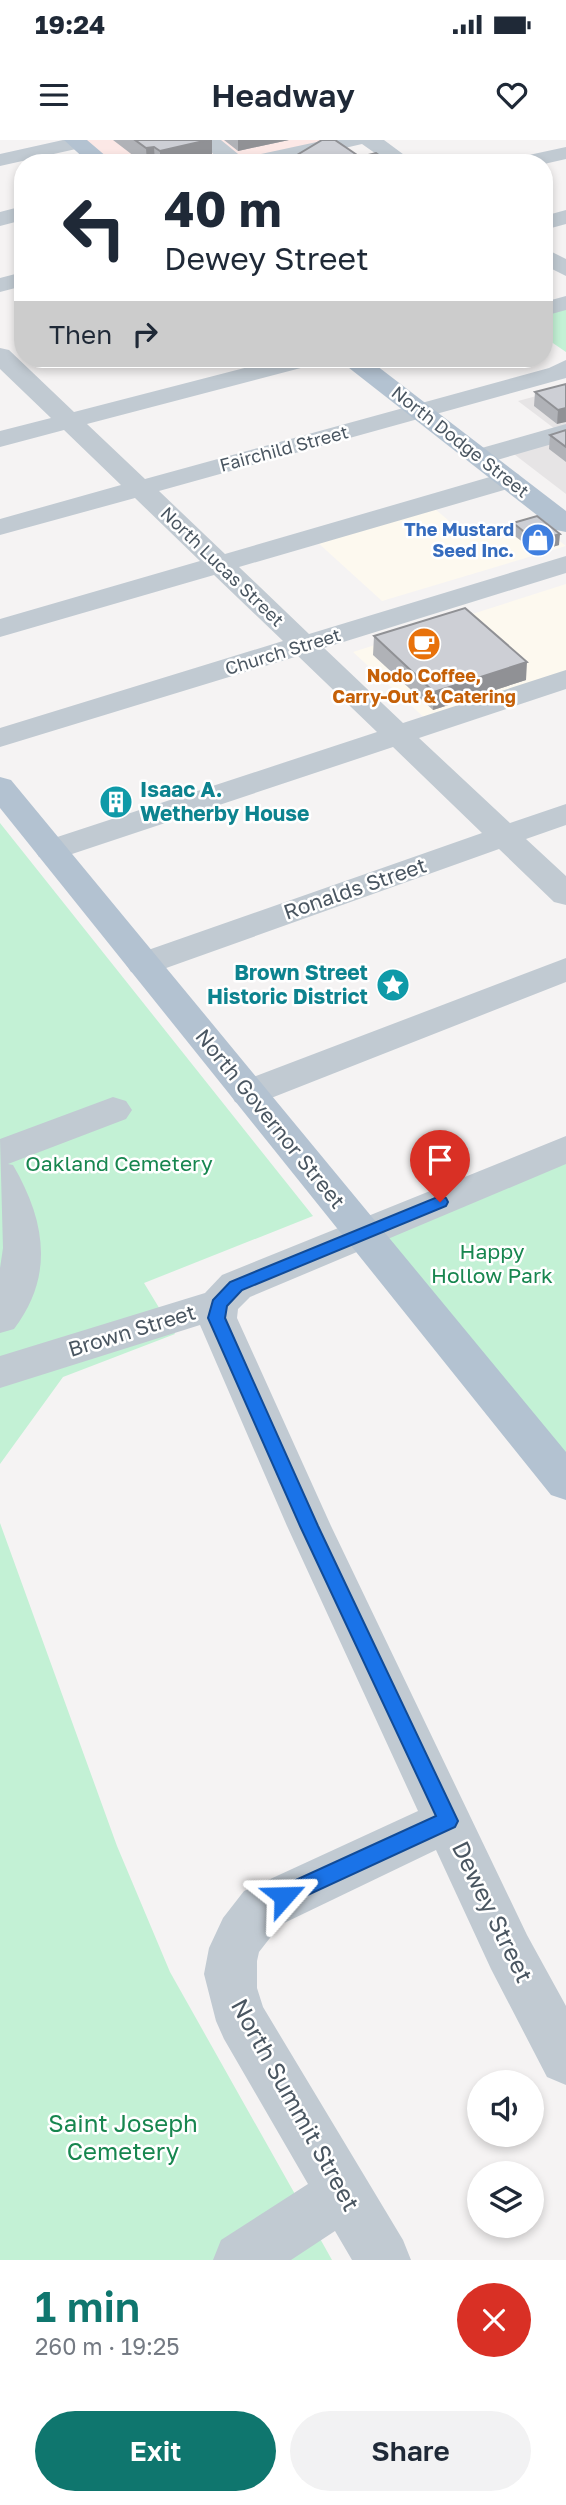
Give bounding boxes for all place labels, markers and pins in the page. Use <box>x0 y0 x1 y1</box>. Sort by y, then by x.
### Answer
place label: The Mustard Seed Inc. <box>404 518 514 561</box>
shop icon: The Mustard Seed Inc. <box>519 521 557 559</box>
cafe icon: Nodo Coffee, Carry-Out & Catering <box>405 625 443 663</box>
place label: Nodo Coffee, Carry-Out & Catering <box>332 664 516 707</box>
place label: Isaac A. Wetherby House <box>140 776 309 826</box>
building icon: Isaac A. Wetherby House <box>97 783 135 821</box>
place label: Brown Street Historic District <box>207 959 368 1009</box>
place icon: Brown Street Historic District <box>374 966 412 1004</box>
pin <box>410 1130 470 1202</box>

